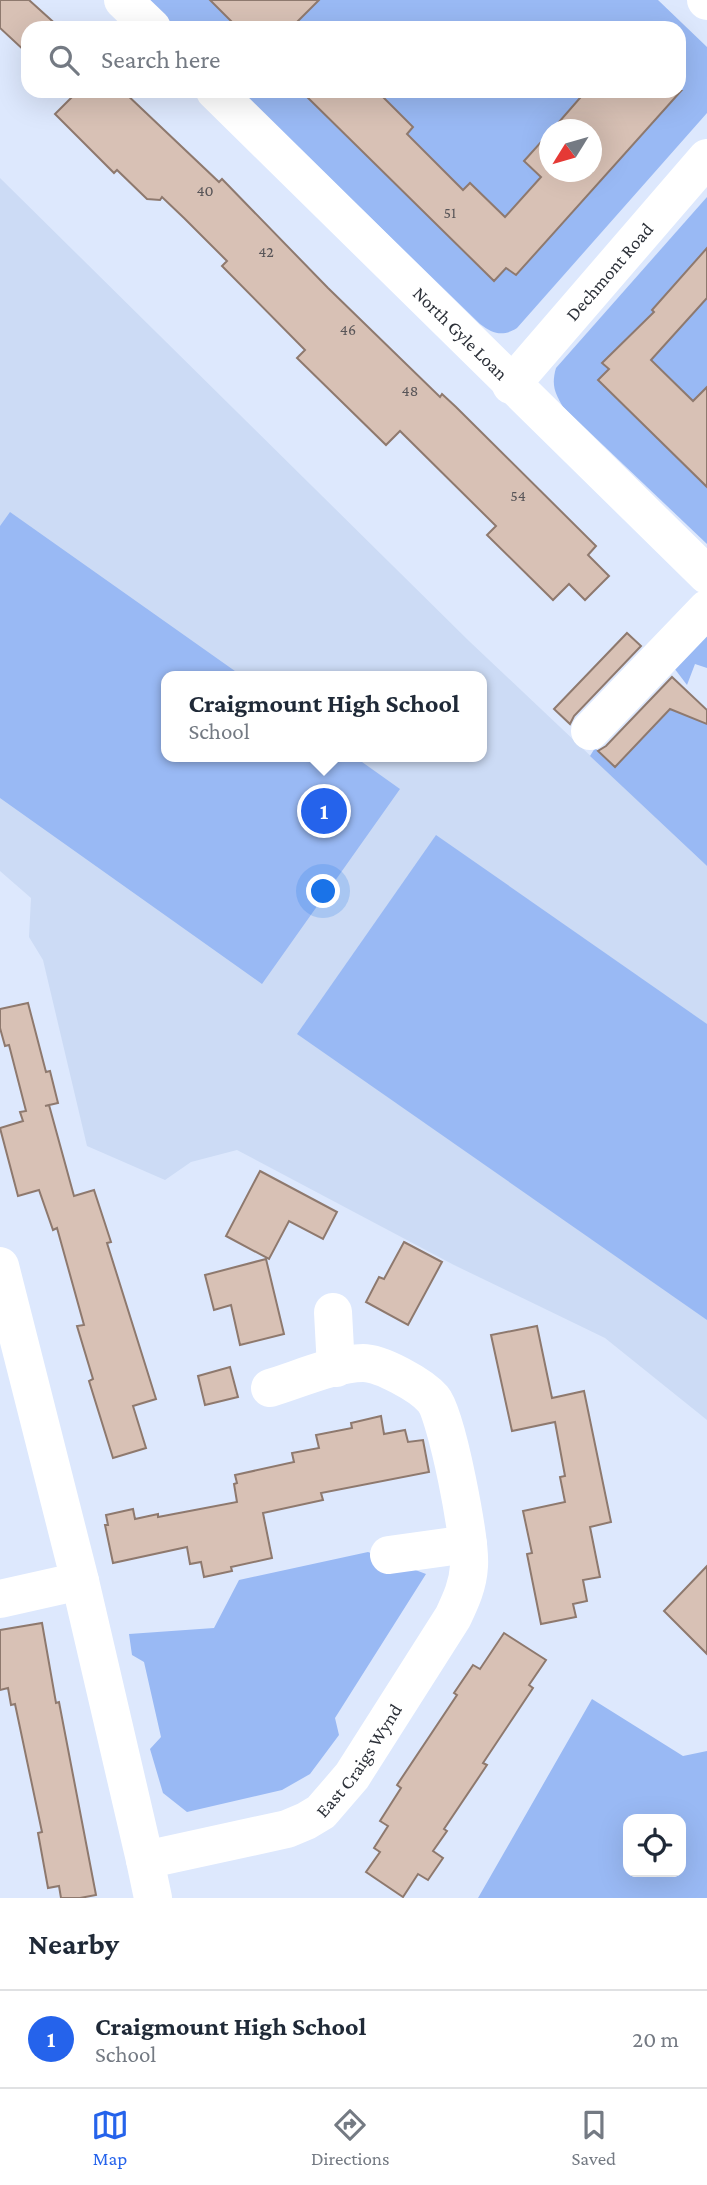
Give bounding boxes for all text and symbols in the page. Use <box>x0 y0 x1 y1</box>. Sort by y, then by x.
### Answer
search box <box>21 21 686 98</box>
icon: search <box>45 41 83 79</box>
text: Search here <box>101 45 220 74</box>
north arrow <box>539 119 602 182</box>
house number: 40 <box>196 182 214 199</box>
house number: 51 <box>444 204 456 221</box>
street label: Dechmont Road <box>561 218 657 325</box>
house number: 42 <box>258 243 274 260</box>
street label: North Gyle Loan <box>409 282 513 384</box>
house number: 46 <box>340 321 356 338</box>
house number: 48 <box>402 382 418 399</box>
house number: 54 <box>510 487 526 504</box>
popup <box>161 671 487 762</box>
text: Craigmount High School <box>188 689 460 718</box>
text: School <box>188 718 250 744</box>
pin: 1 <box>301 785 347 837</box>
your location <box>306 874 340 908</box>
street label: East Craigs Wynd <box>311 1700 406 1821</box>
map controls <box>623 1814 686 1877</box>
button: locate <box>623 1814 686 1877</box>
text: Nearby <box>28 1927 119 1960</box>
text: Craigmount High School <box>95 2012 366 2041</box>
text: 1 <box>47 2026 55 2052</box>
text: 20 m <box>632 2026 679 2052</box>
text: School <box>95 2041 156 2067</box>
tab: Map <box>91 2106 129 2169</box>
tab: Directions <box>311 2106 390 2169</box>
tab: Saved <box>571 2106 616 2169</box>

